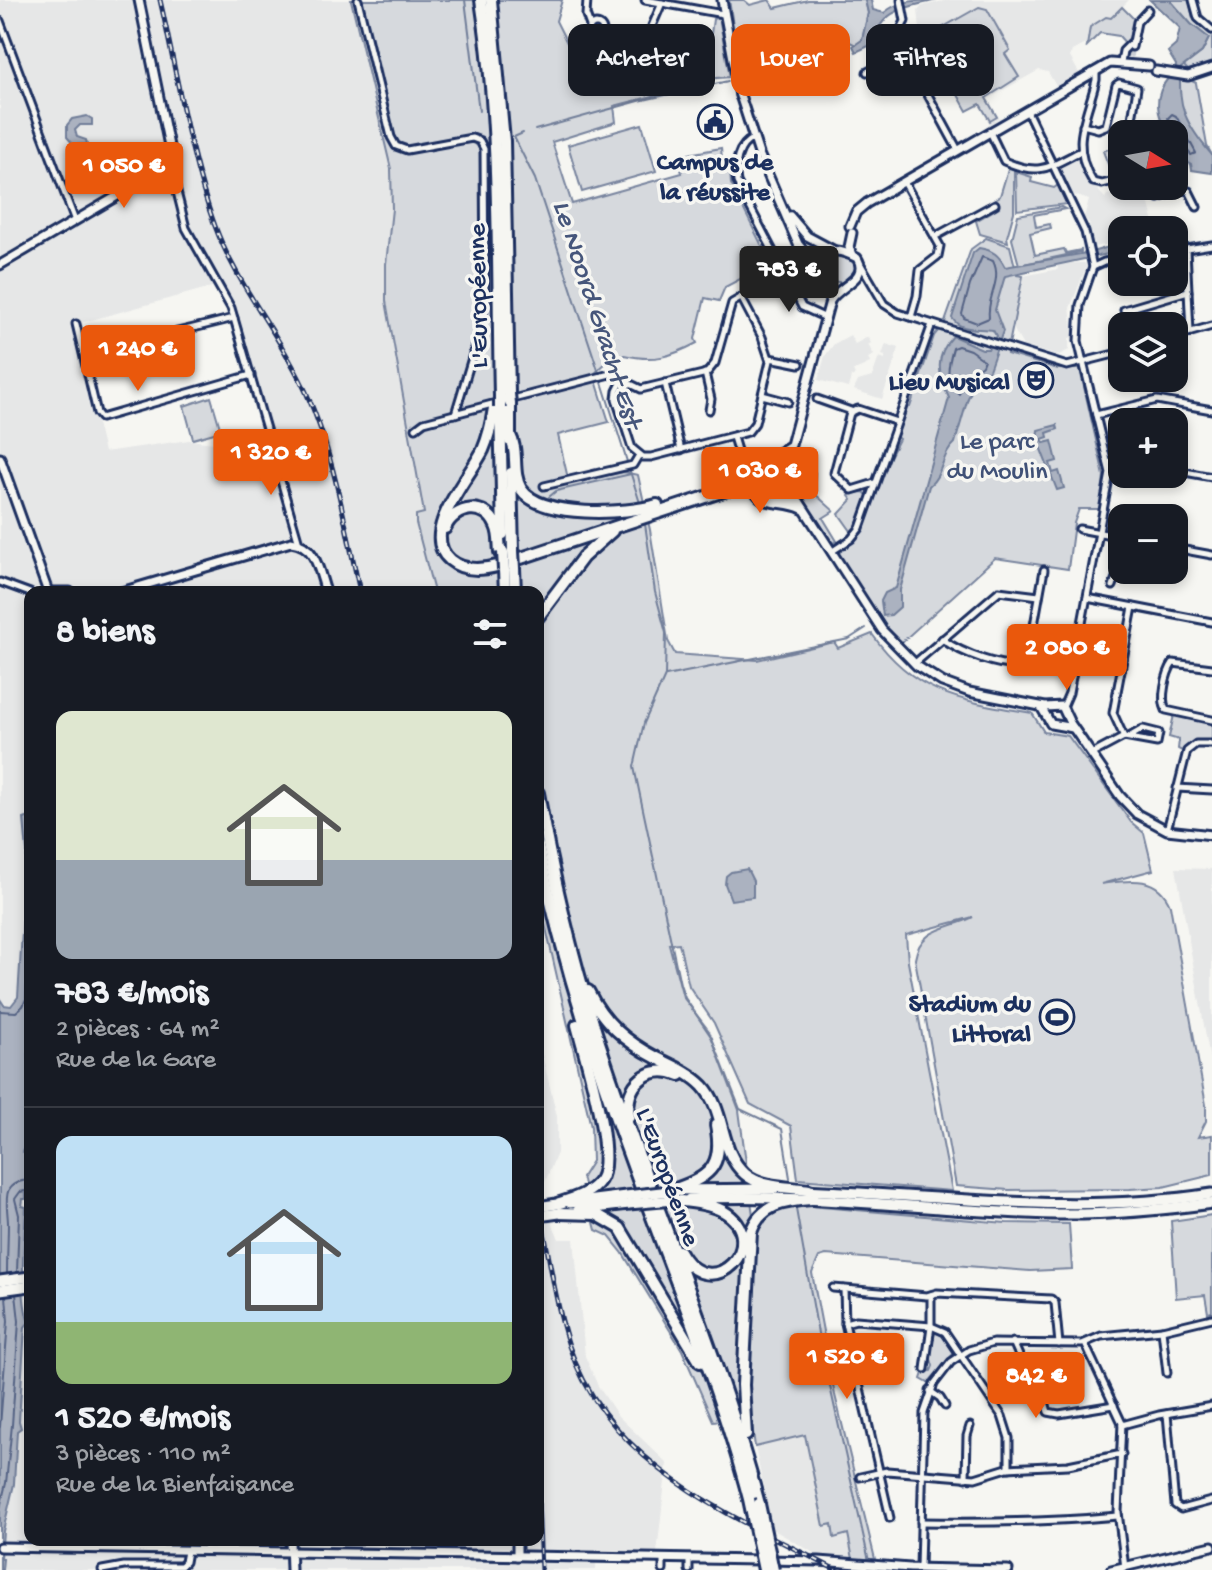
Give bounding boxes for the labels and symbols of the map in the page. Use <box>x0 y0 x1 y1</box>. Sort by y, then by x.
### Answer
public building icon: Campus de la réussite <box>696 103 734 141</box>
north arrow <box>1108 120 1188 200</box>
pin: 1 050 € <box>50 142 198 210</box>
place label: Campus de la réussite <box>657 149 775 210</box>
water label: Le Noord Gracht Est <box>543 197 649 436</box>
street label: L'Européenne <box>464 223 497 369</box>
pin: 783 € <box>733 246 845 314</box>
pin: 1 240 € <box>64 325 212 393</box>
theatre icon: Lieu Musical <box>1017 361 1055 399</box>
place label: Lieu Musical <box>889 369 1010 400</box>
park label: Le parc du Moulin <box>946 428 1048 489</box>
pin: 1 320 € <box>197 429 345 497</box>
pin: 1 030 € <box>686 447 834 515</box>
pin: 2 080 € <box>993 624 1141 692</box>
place label: Stadium du Littoral <box>909 991 1032 1052</box>
sports icon: Stadium du Littoral <box>1038 998 1076 1036</box>
street label: L'Européenne <box>626 1104 705 1252</box>
pin: 1 520 € <box>773 1333 921 1401</box>
pin: 842 € <box>980 1352 1092 1420</box>

